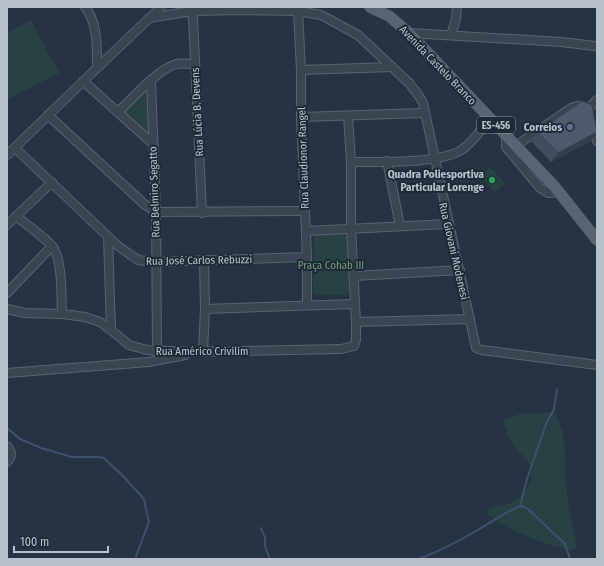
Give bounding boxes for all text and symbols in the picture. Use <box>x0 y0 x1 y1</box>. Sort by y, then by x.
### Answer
street label: Avenida Castelo Branco <box>396 23 479 108</box>
street label: Rua Lúcia B. Devens <box>189 67 206 157</box>
street label: Rua Claudionor Rangel <box>295 107 312 209</box>
road number: ES-456 <box>477 117 515 133</box>
place label: Correios <box>524 121 562 134</box>
marker: Correios <box>565 122 575 132</box>
street label: Rua Belmiro Segatto <box>146 146 163 238</box>
place label: Quadra Poliesportiva Particular Lorenge <box>388 168 485 194</box>
marker: Quadra Poliesportiva Particular Lorenge <box>487 175 497 185</box>
street label: Rua Giovani Modenesi <box>436 201 471 301</box>
street label: Rua José Carlos Rebuzzi <box>146 253 252 268</box>
park label: Praça Cohab III <box>298 259 364 272</box>
street label: Rua Américo Crivilim <box>156 345 248 358</box>
scale bar <box>14 528 108 554</box>
text: 100 m <box>20 535 49 549</box>

